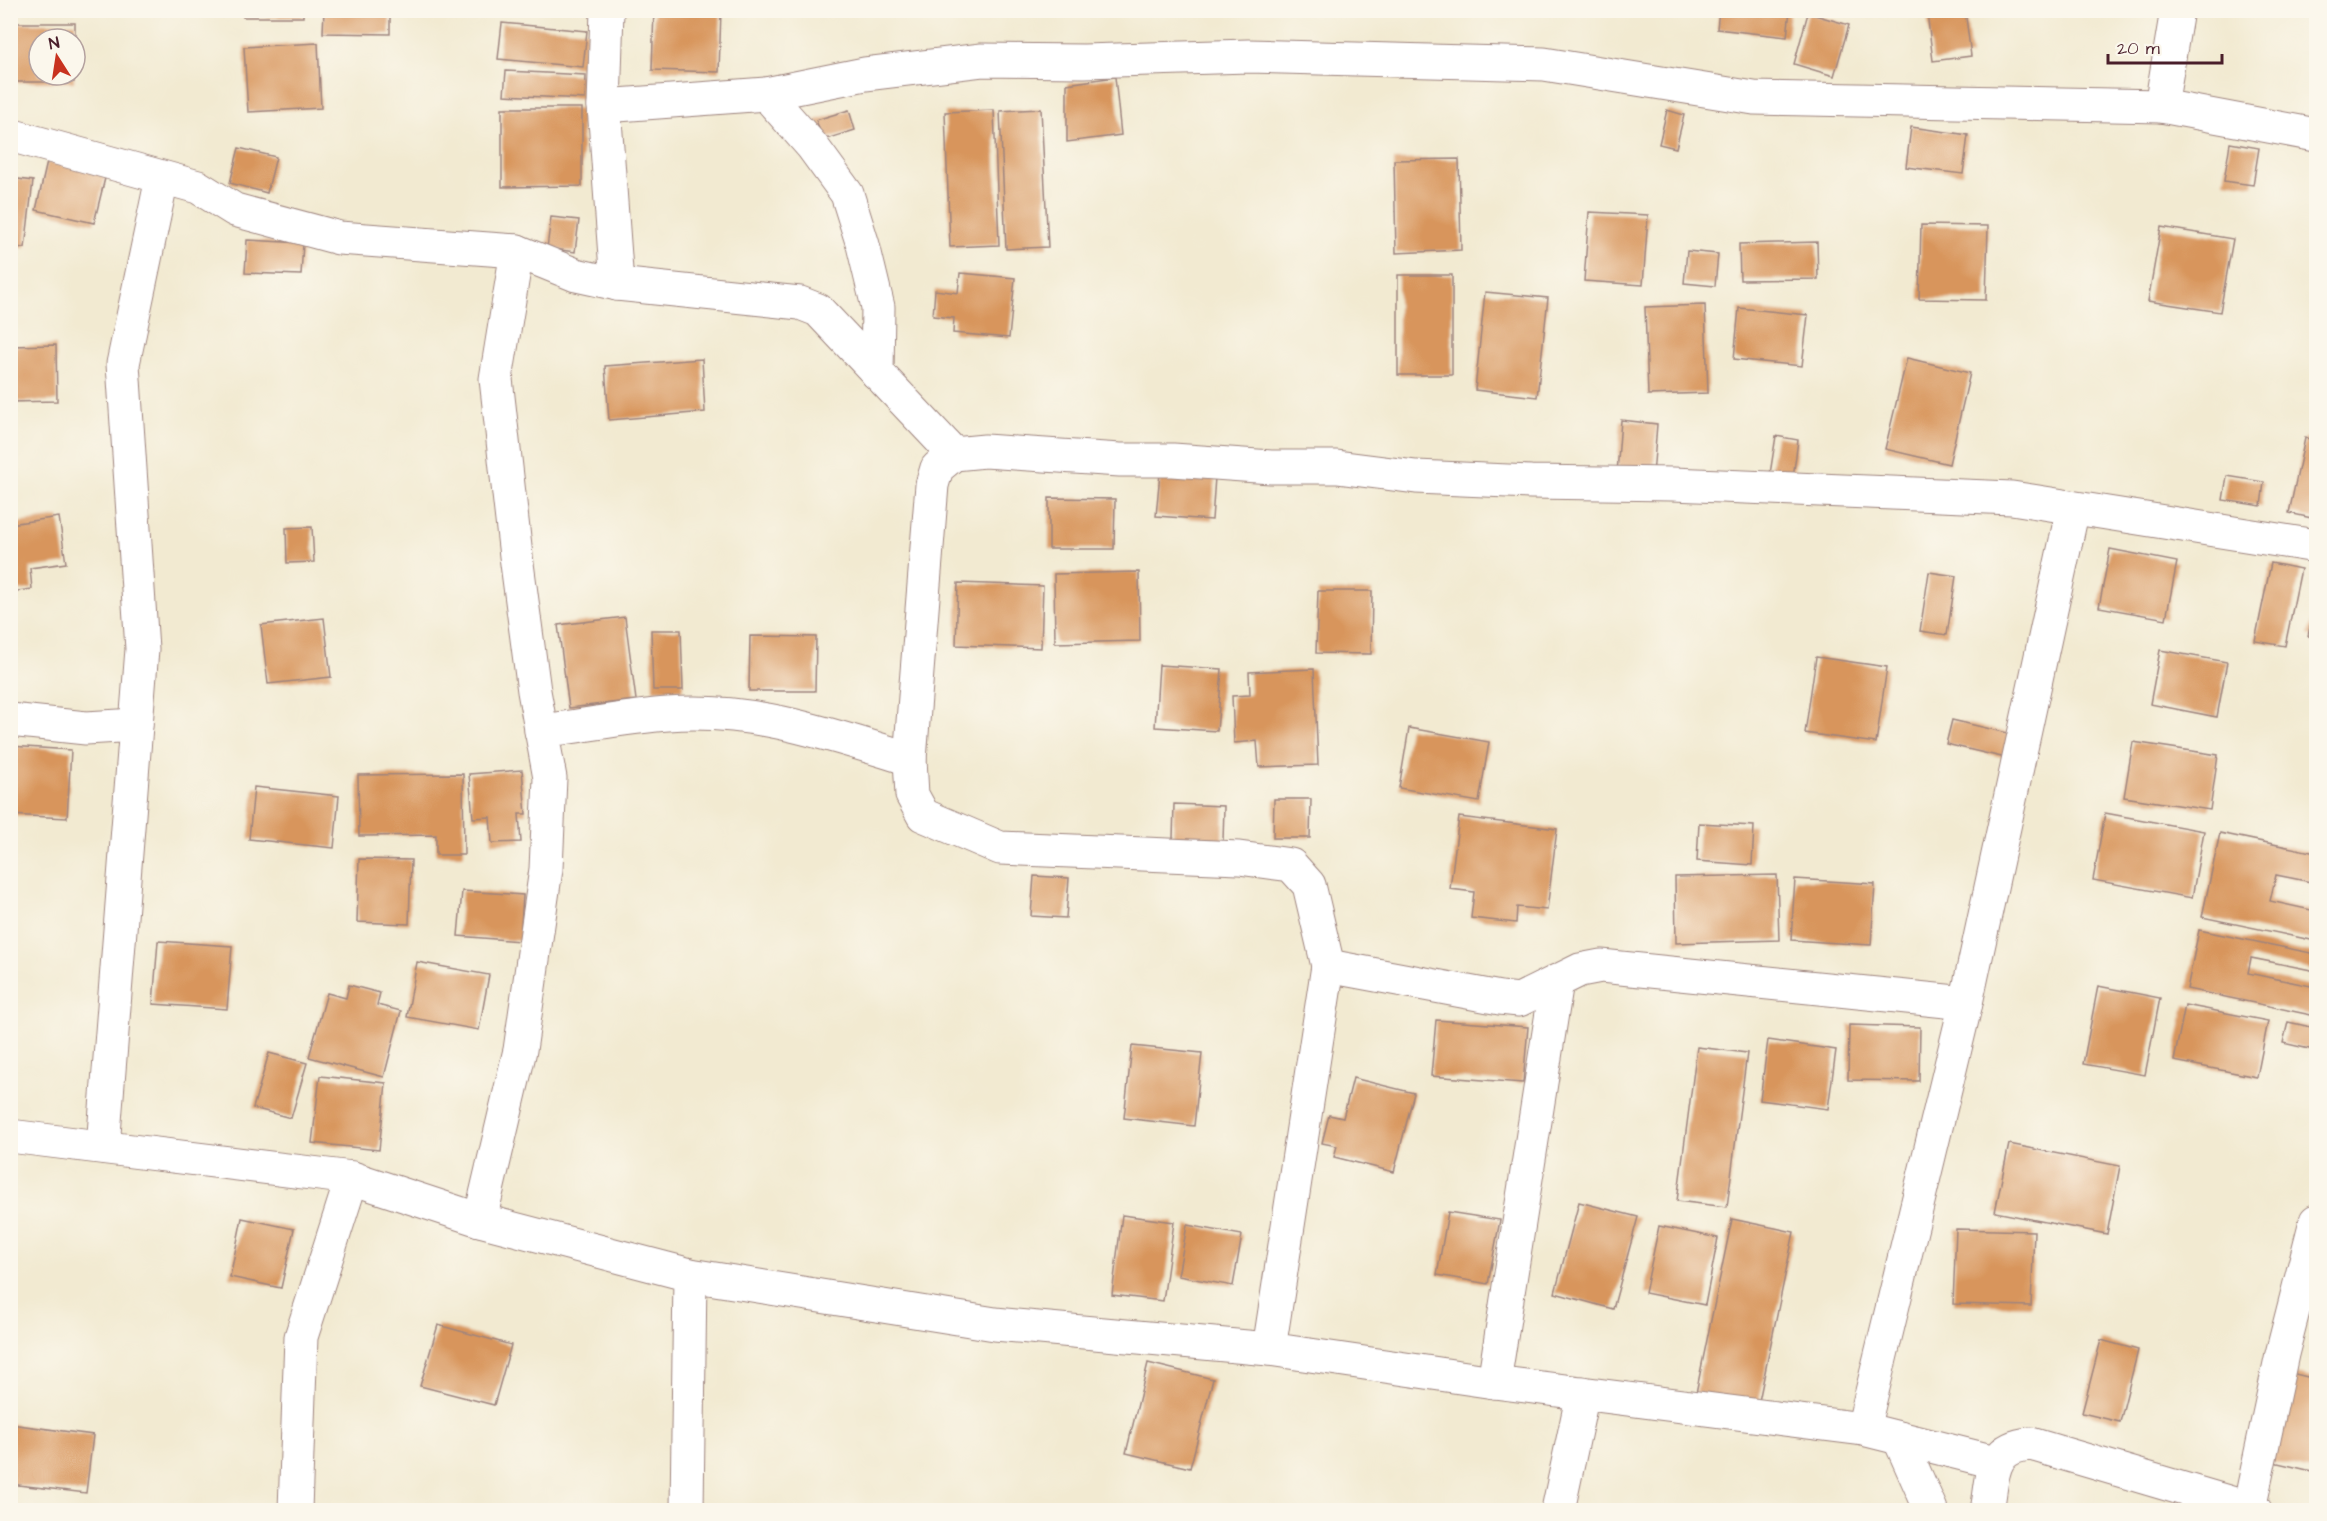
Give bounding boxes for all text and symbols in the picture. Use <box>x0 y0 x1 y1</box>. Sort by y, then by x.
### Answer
north arrow <box>27 27 87 87</box>
scale bar <box>2108 27 2222 65</box>
text: N <box>47 32 61 55</box>
text: 20 m <box>2117 36 2160 61</box>

